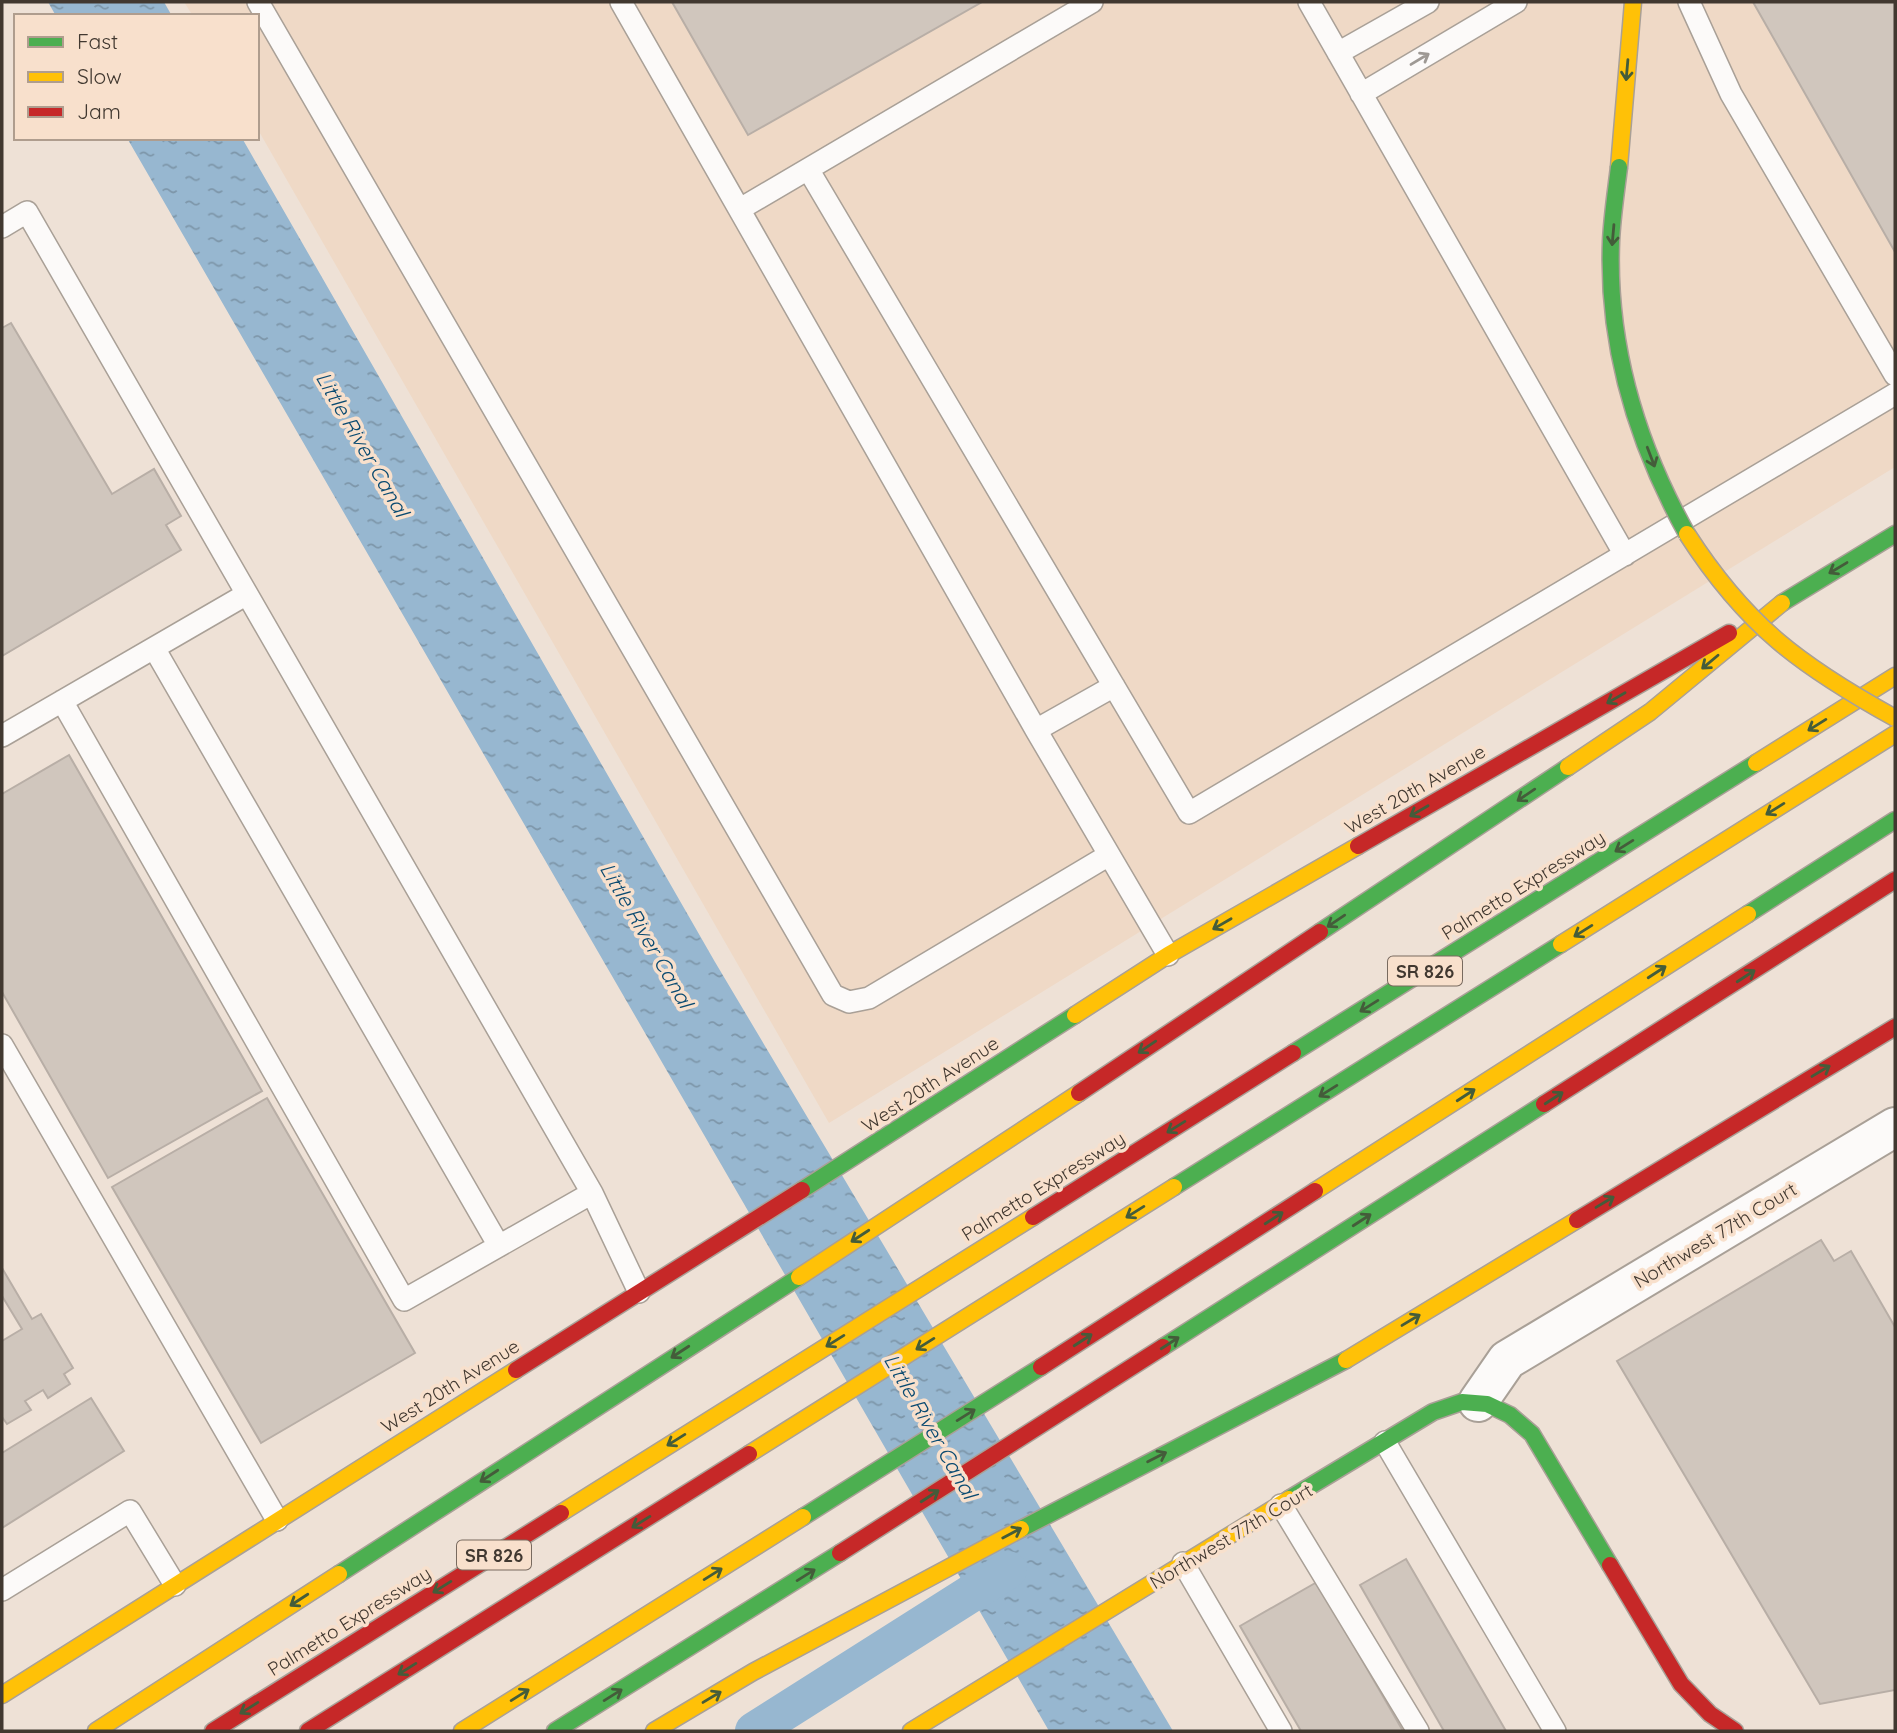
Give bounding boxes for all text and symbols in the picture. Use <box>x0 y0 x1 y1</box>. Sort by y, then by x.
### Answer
legend <box>14 14 259 140</box>
text: Fast <box>77 28 118 54</box>
one-way arrow <box>1410 51 1430 65</box>
one-way arrow <box>1620 58 1633 81</box>
text: Slow <box>77 63 122 89</box>
text: Jam <box>77 98 121 124</box>
one-way arrow <box>1606 223 1619 246</box>
water label: Little River Canal <box>311 367 416 523</box>
one-way arrow <box>1645 446 1658 468</box>
one-way arrow <box>1829 562 1849 576</box>
one-way arrow <box>1702 654 1720 670</box>
one-way arrow <box>1607 691 1627 705</box>
one-way arrow <box>1807 719 1827 733</box>
street label: West 20th Avenue <box>1340 739 1490 839</box>
one-way arrow <box>1517 787 1536 802</box>
one-way arrow <box>1766 803 1786 817</box>
one-way arrow <box>1409 805 1430 818</box>
street label: Palmetto Expressway <box>1437 825 1609 945</box>
one-way arrow <box>1615 839 1634 854</box>
water label: Little River Canal <box>595 858 700 1014</box>
one-way arrow <box>1327 914 1347 928</box>
one-way arrow <box>1212 917 1232 931</box>
one-way arrow <box>1573 924 1593 938</box>
road number: SR 826 <box>1388 956 1462 986</box>
one-way arrow <box>1647 965 1666 980</box>
one-way arrow <box>1735 968 1755 982</box>
one-way arrow <box>1360 999 1379 1014</box>
street label: West 20th Avenue <box>857 1031 1003 1137</box>
one-way arrow <box>1138 1040 1157 1054</box>
one-way arrow <box>1810 1064 1830 1078</box>
one-way arrow <box>1318 1084 1338 1098</box>
one-way arrow <box>1455 1088 1475 1102</box>
one-way arrow <box>1543 1091 1563 1105</box>
one-way arrow <box>1167 1121 1187 1135</box>
street label: Palmetto Expressway <box>957 1126 1129 1246</box>
street label: Northwest 77th Court <box>1629 1177 1801 1293</box>
one-way arrow <box>1595 1194 1615 1208</box>
one-way arrow <box>1126 1205 1146 1219</box>
one-way arrow <box>1264 1210 1283 1225</box>
one-way arrow <box>1352 1213 1371 1228</box>
one-way arrow <box>851 1229 870 1244</box>
one-way arrow <box>1401 1313 1421 1327</box>
one-way arrow <box>1072 1333 1092 1347</box>
street label: West 20th Avenue <box>376 1334 524 1438</box>
one-way arrow <box>826 1334 845 1349</box>
one-way arrow <box>1160 1335 1179 1350</box>
one-way arrow <box>916 1337 936 1351</box>
one-way arrow <box>671 1345 691 1359</box>
water label: Little River Canal <box>879 1349 984 1505</box>
one-way arrow <box>956 1407 975 1422</box>
one-way arrow <box>667 1434 687 1448</box>
one-way arrow <box>1146 1450 1166 1464</box>
one-way arrow <box>480 1469 500 1483</box>
street label: Northwest 77th Court <box>1145 1478 1317 1594</box>
one-way arrow <box>919 1489 939 1503</box>
one-way arrow <box>631 1515 651 1529</box>
one-way arrow <box>1001 1525 1022 1539</box>
road number: SR 826 <box>457 1540 531 1570</box>
street label: Palmetto Expressway <box>263 1561 435 1681</box>
one-way arrow <box>702 1567 722 1581</box>
one-way arrow <box>795 1567 815 1581</box>
one-way arrow <box>433 1580 452 1595</box>
one-way arrow <box>289 1593 309 1607</box>
one-way arrow <box>397 1663 417 1677</box>
one-way arrow <box>510 1687 529 1702</box>
one-way arrow <box>602 1688 622 1702</box>
one-way arrow <box>702 1689 722 1703</box>
one-way arrow <box>240 1702 260 1716</box>

